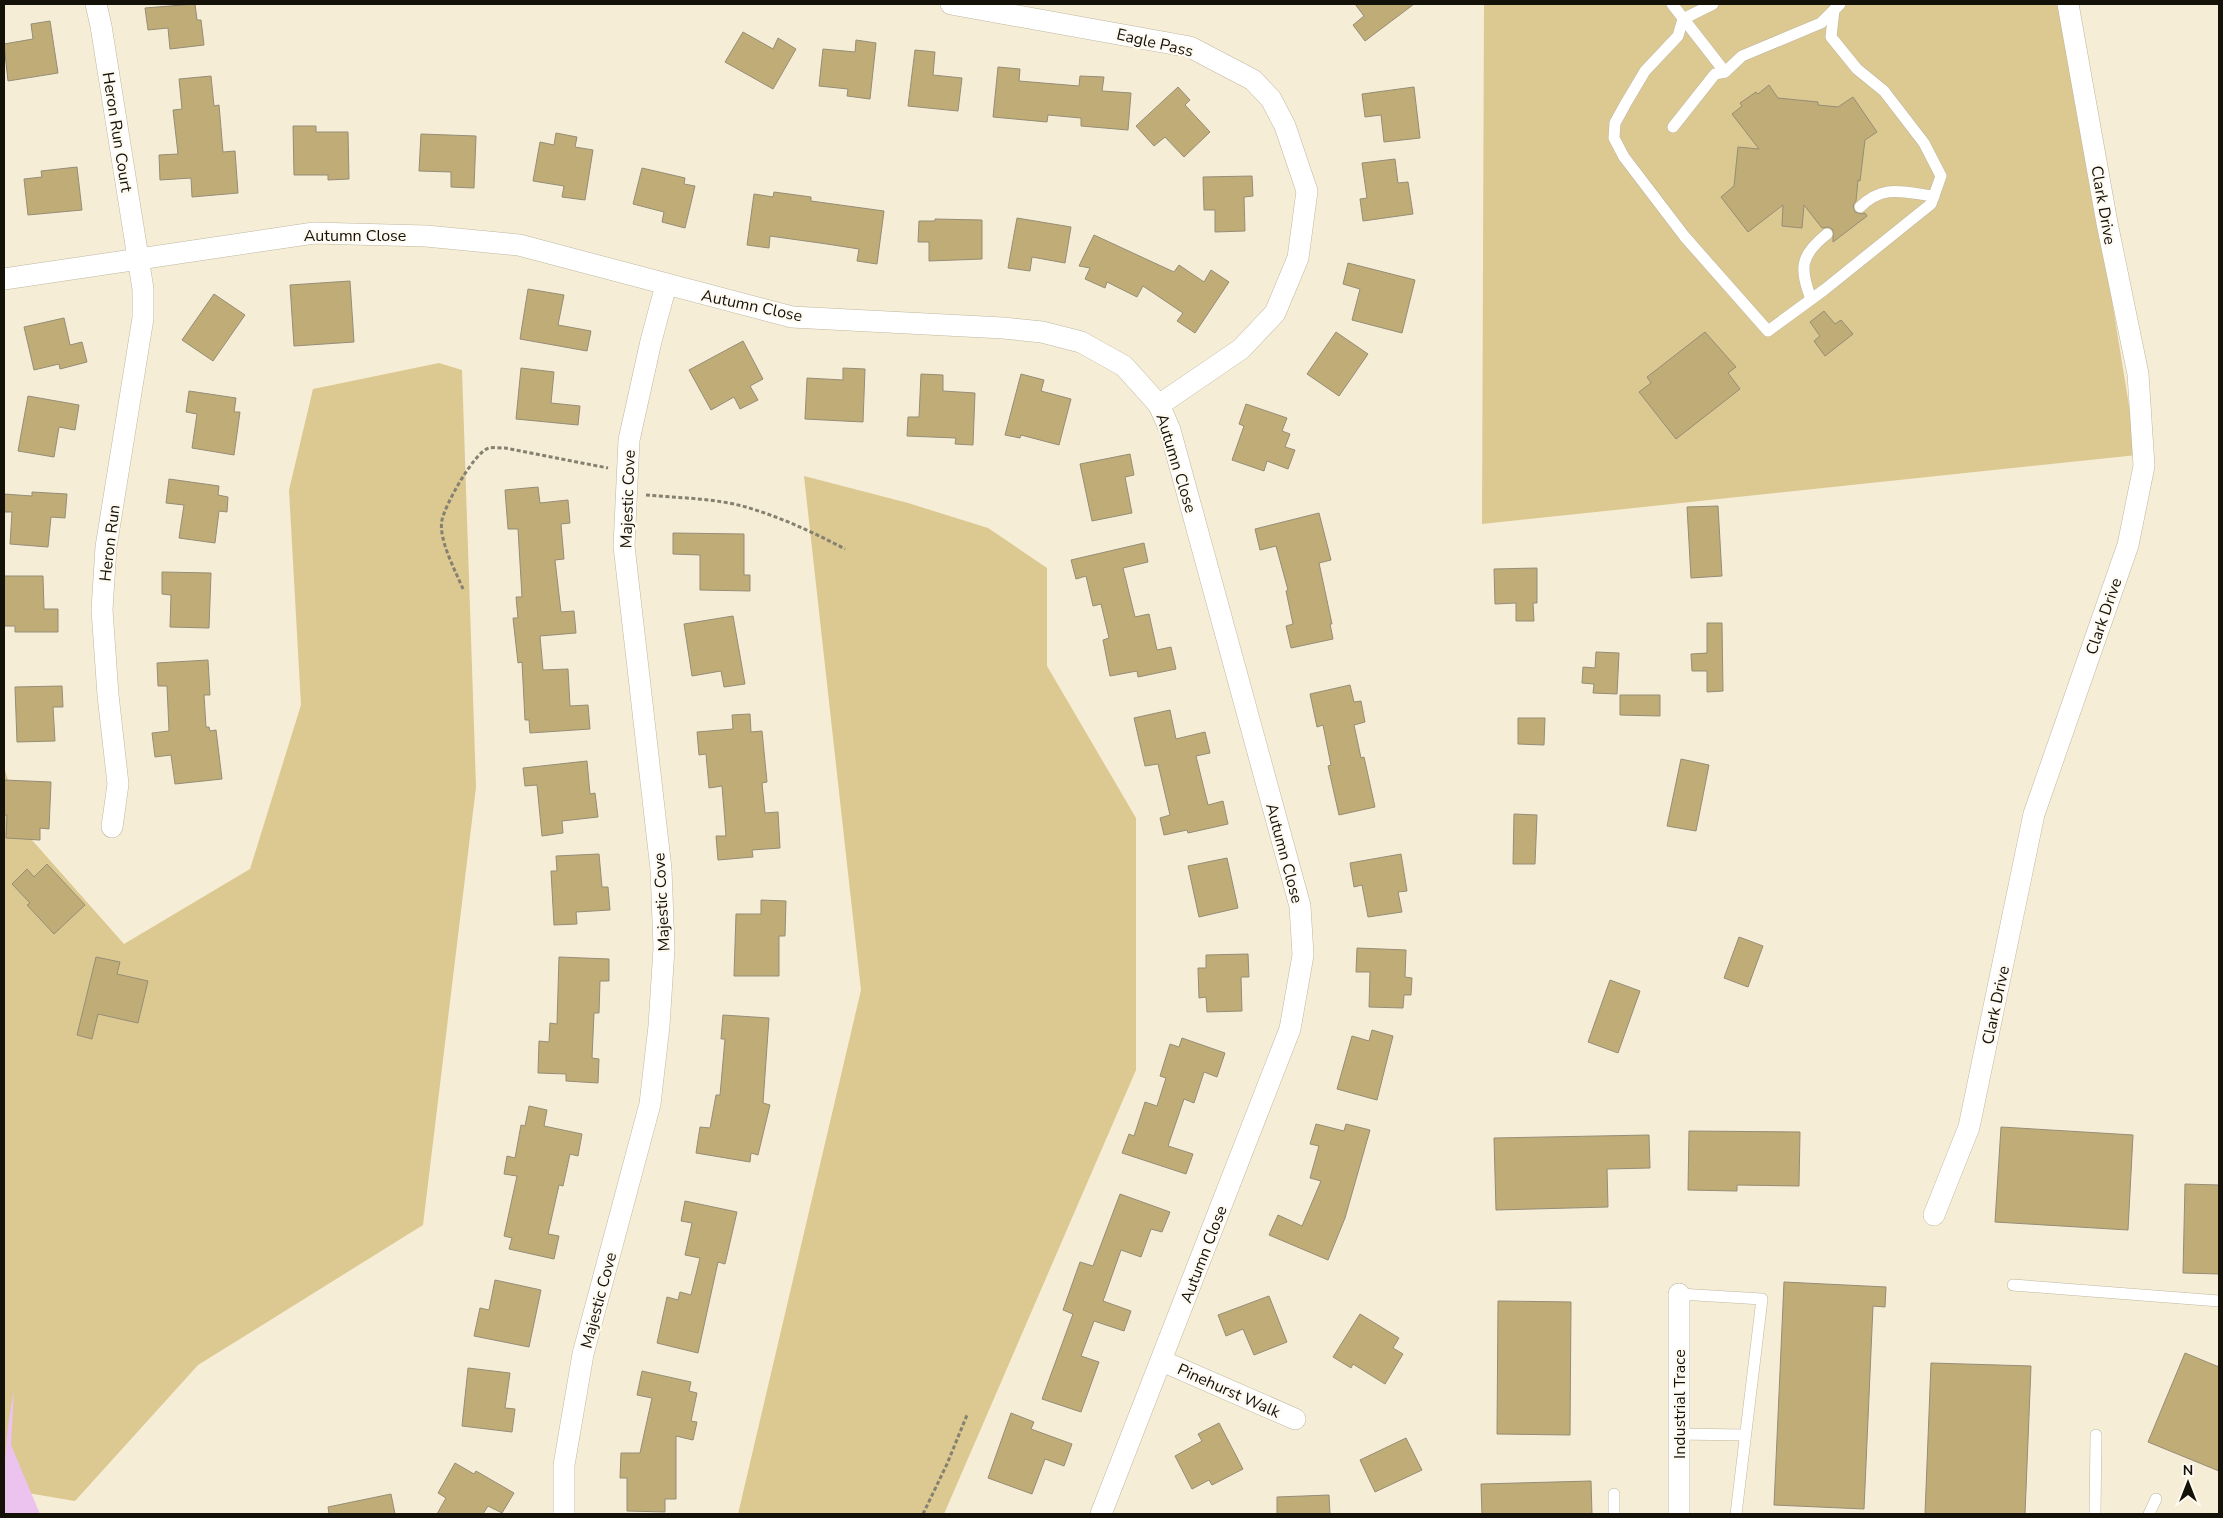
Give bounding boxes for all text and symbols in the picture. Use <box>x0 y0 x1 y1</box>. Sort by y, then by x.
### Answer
street label: Eagle Pass <box>1114 23 1195 62</box>
street label: Heron Run Court <box>97 71 137 194</box>
street label: Clark Drive <box>2085 164 2121 246</box>
street label: Autumn Close <box>304 225 406 247</box>
street label: Autumn Close <box>699 285 804 327</box>
street label: Autumn Close <box>1151 411 1202 516</box>
street label: Majestic Cove <box>615 449 641 549</box>
street label: Heron Run <box>94 503 126 583</box>
street label: Clark Drive <box>2081 575 2127 658</box>
street label: Autumn Close <box>1260 801 1308 906</box>
street label: Majestic Cove <box>648 852 676 952</box>
street label: Clark Drive <box>1977 964 2015 1047</box>
street label: Autumn Close <box>1175 1203 1233 1306</box>
street label: Majestic Cove <box>576 1250 622 1351</box>
street label: Industrial Trace <box>1669 1349 1691 1459</box>
street label: Pinehurst Walk <box>1174 1358 1284 1424</box>
north arrow <box>2163 1458 2213 1508</box>
text: N <box>2183 1461 2193 1480</box>

